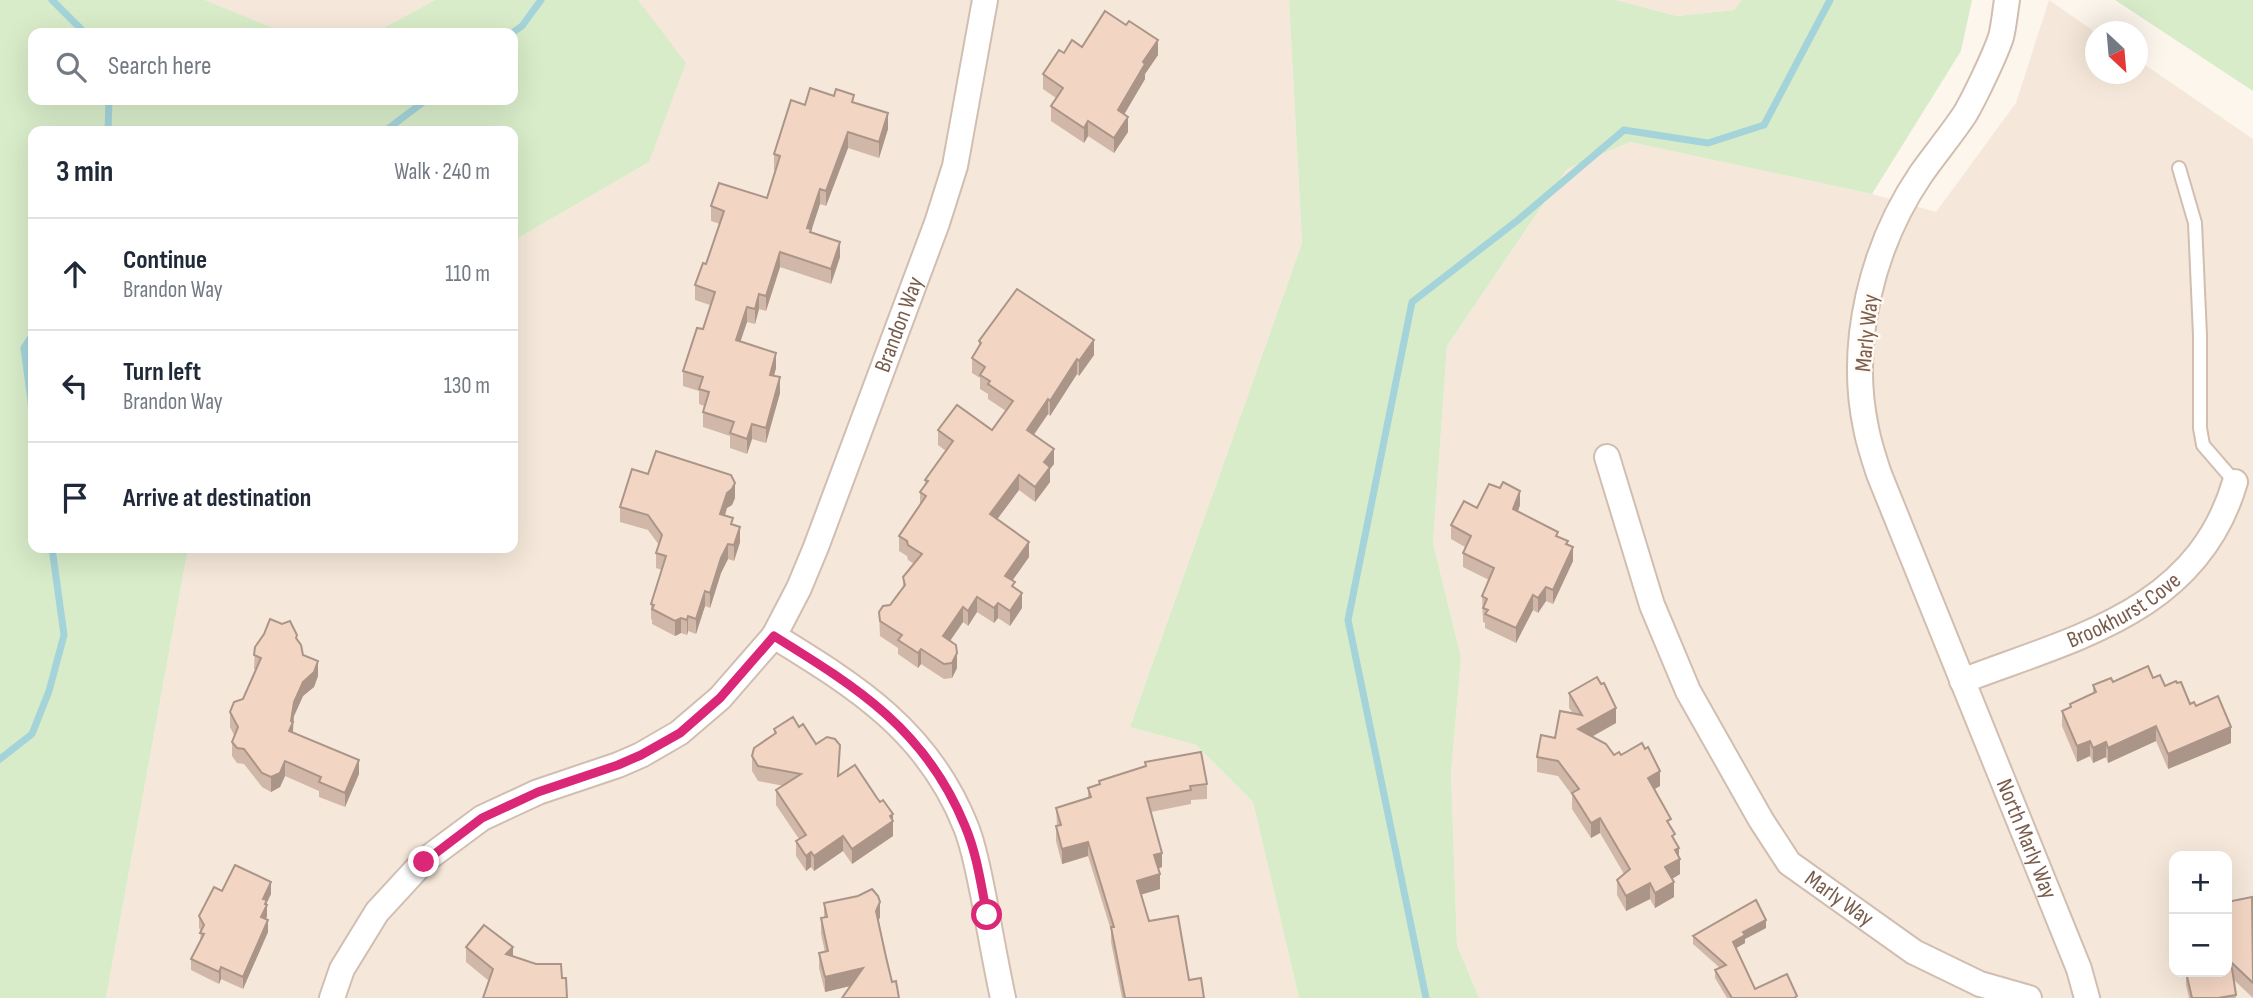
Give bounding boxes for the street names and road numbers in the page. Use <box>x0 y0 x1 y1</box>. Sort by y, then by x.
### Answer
street label: Brandon Way <box>869 273 930 376</box>
street label: Marly Way <box>1849 293 1885 373</box>
street label: Brookhurst Cove <box>2063 567 2187 655</box>
street label: North Marly Way <box>1990 775 2063 903</box>
street label: Marly Way <box>1799 865 1879 933</box>

